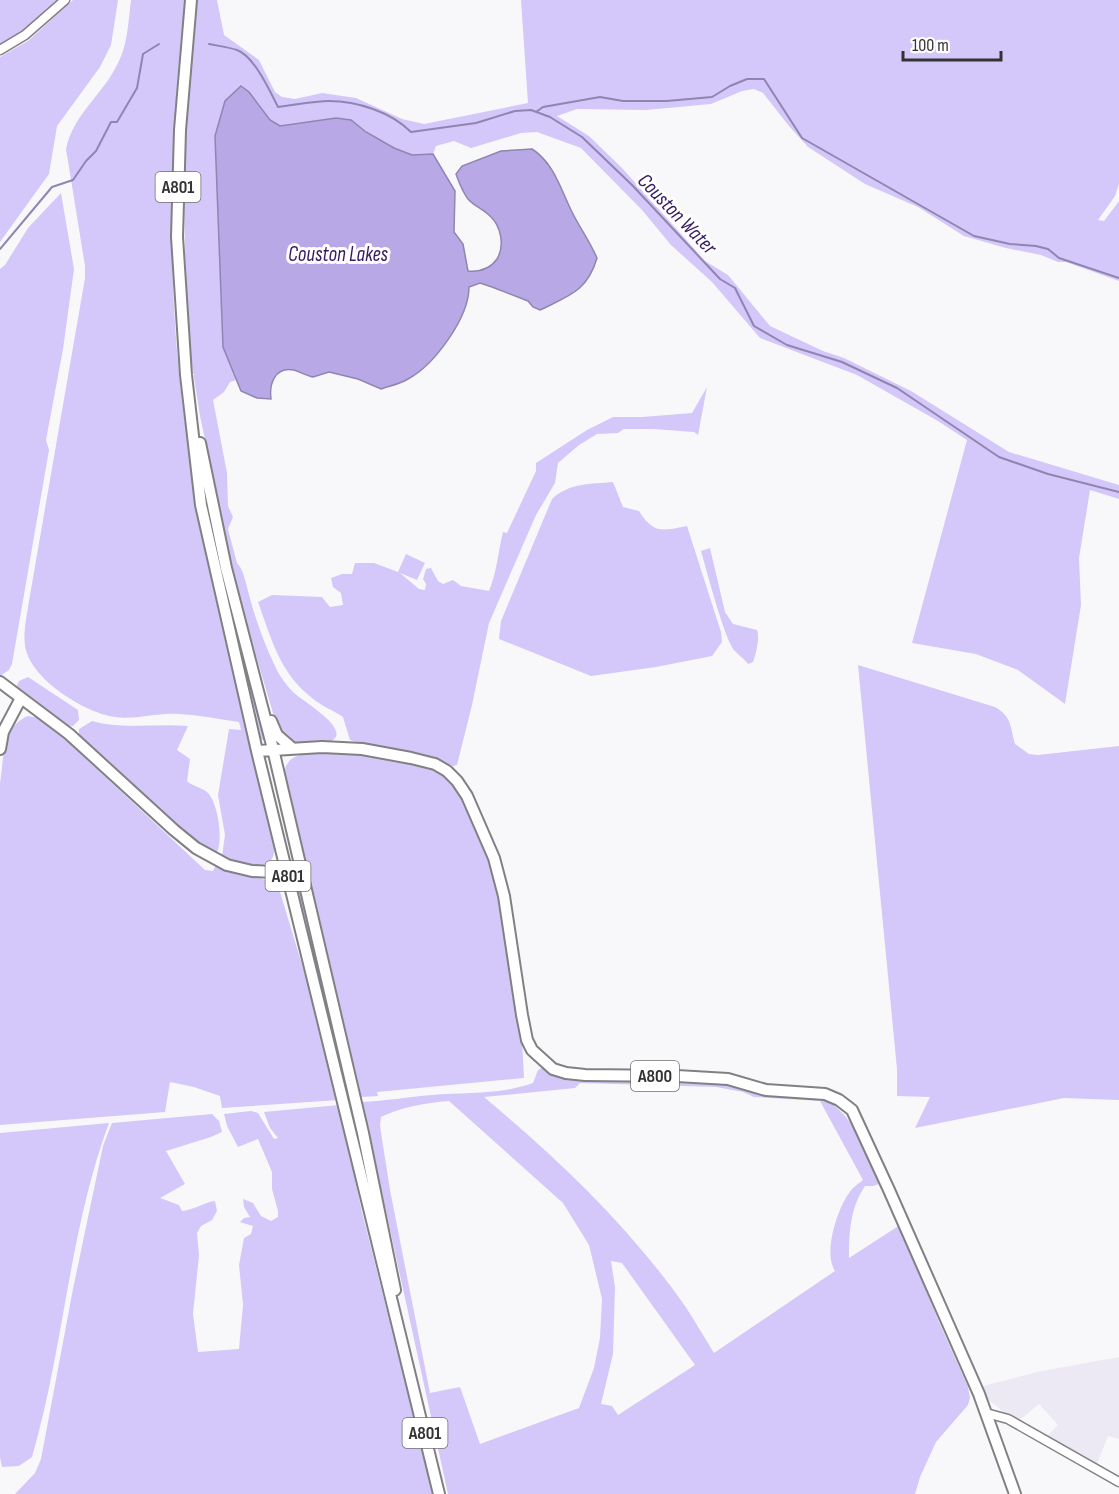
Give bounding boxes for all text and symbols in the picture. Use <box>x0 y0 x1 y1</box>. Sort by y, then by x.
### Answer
scale bar <box>903 24 1000 62</box>
text: 100 m <box>912 35 949 56</box>
water label: Couston Water <box>632 168 722 260</box>
road number: A801 <box>156 172 201 202</box>
water label: Couston Lakes <box>288 242 389 267</box>
road number: A801 <box>266 861 310 891</box>
road number: A800 <box>631 1061 679 1091</box>
road number: A801 <box>402 1418 448 1448</box>

